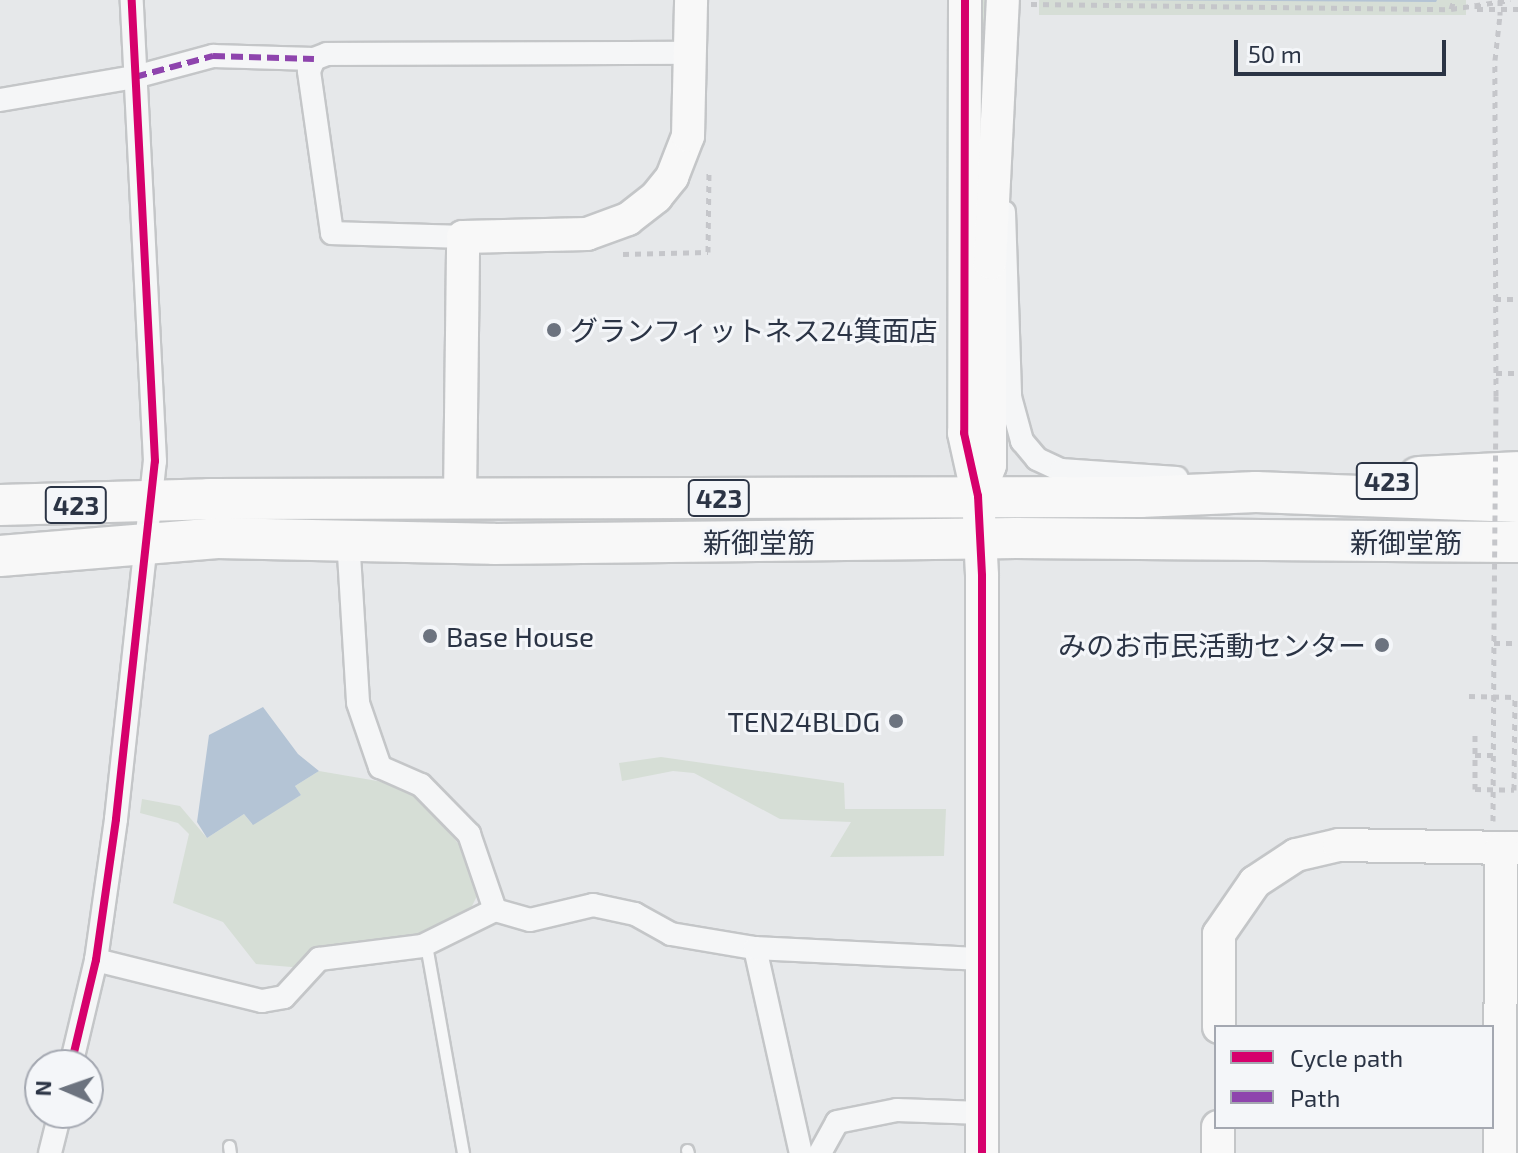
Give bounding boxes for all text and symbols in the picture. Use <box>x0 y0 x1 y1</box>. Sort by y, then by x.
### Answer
scale bar <box>1238 24 1450 74</box>
text: 50 m <box>1248 39 1302 68</box>
place label: グランフィットネス24箕面店 <box>570 313 939 347</box>
marker: グランフィットネス24箕面店 <box>545 321 563 339</box>
road number: 423 <box>1355 459 1419 503</box>
road number: 423 <box>687 476 751 520</box>
road number: 423 <box>44 483 108 527</box>
street label: 新御堂筋 <box>703 525 815 559</box>
street label: 新御堂筋 <box>1350 525 1462 559</box>
place label: Base House <box>446 619 594 653</box>
marker: Base House <box>421 627 439 645</box>
place label: みのお市民活動センター <box>1058 628 1366 662</box>
marker: みのお市民活動センター <box>1373 636 1391 654</box>
place label: TEN24BLDG <box>727 704 880 738</box>
marker: TEN24BLDG <box>887 712 905 730</box>
legend <box>1214 1025 1494 1129</box>
text: Cycle path <box>1290 1043 1403 1072</box>
north arrow <box>24 1049 104 1129</box>
text: N <box>29 1080 55 1097</box>
text: Path <box>1290 1083 1340 1112</box>

